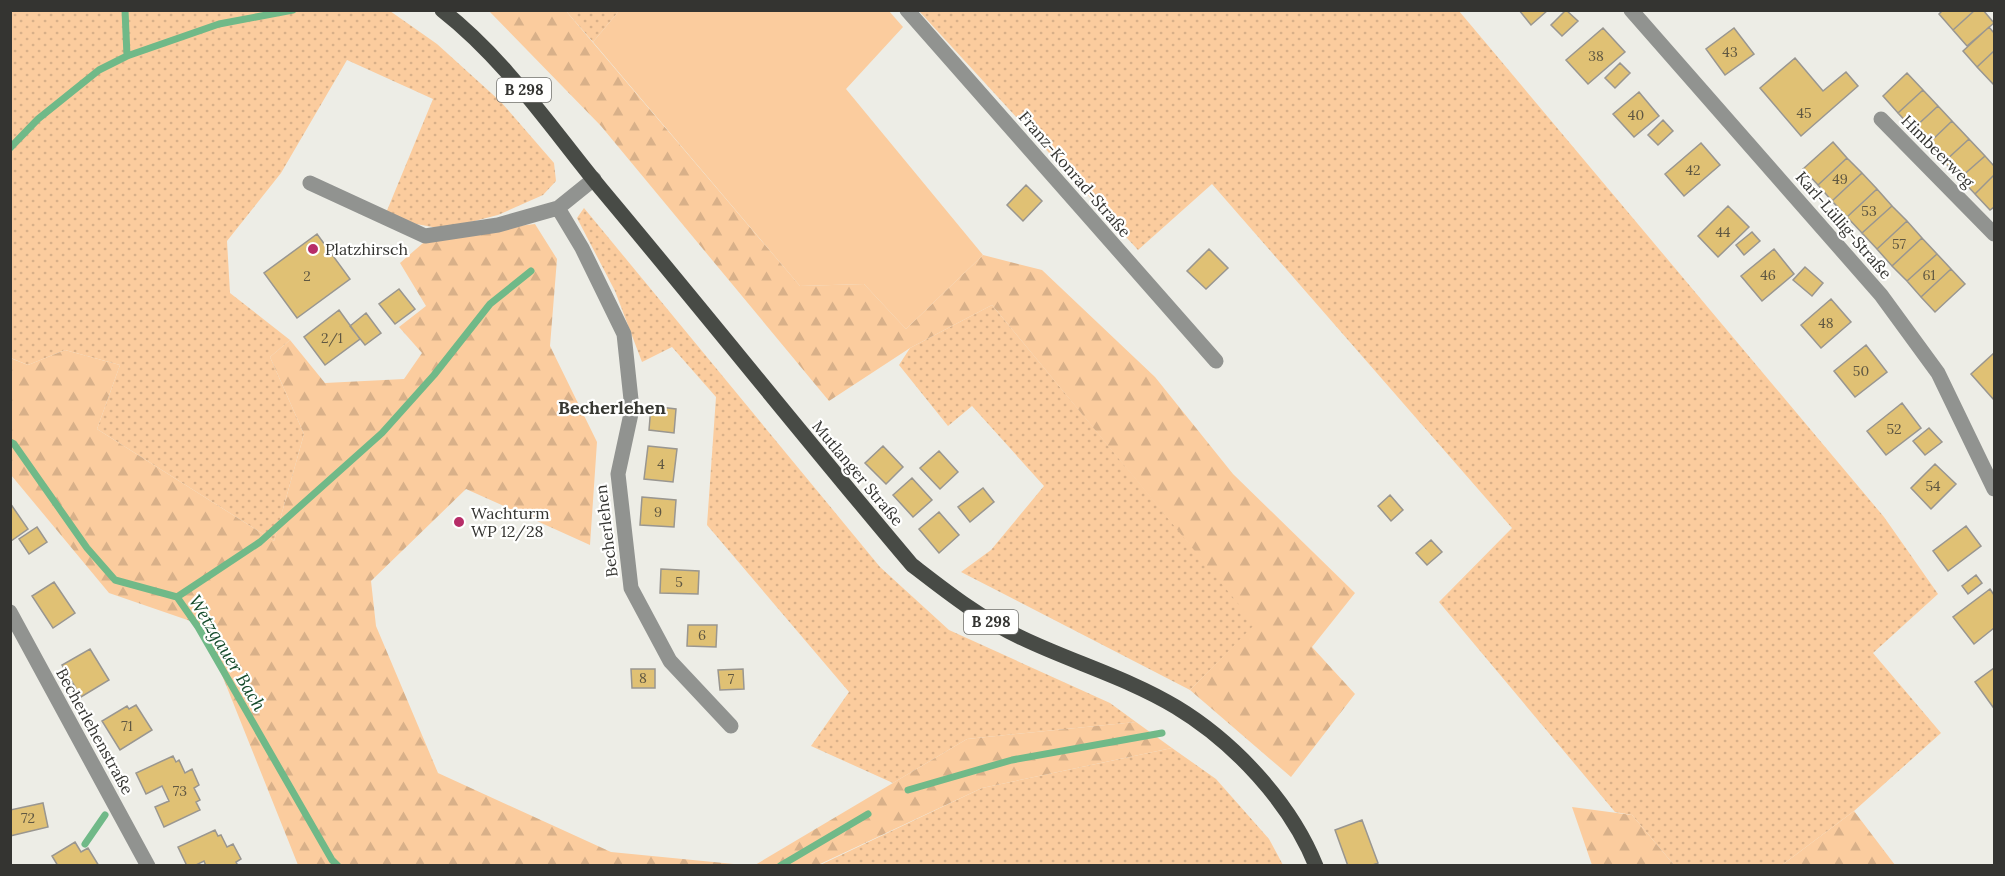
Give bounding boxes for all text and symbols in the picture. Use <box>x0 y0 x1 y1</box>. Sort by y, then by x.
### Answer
house number: 43 <box>1722 43 1738 61</box>
house number: 38 <box>1588 47 1604 65</box>
road number: B 298 <box>497 78 551 102</box>
house number: 45 <box>1796 104 1812 122</box>
house number: 40 <box>1628 106 1644 124</box>
street label: Franz-Konrad-Straße <box>1015 107 1135 241</box>
street label: Himbeerweg <box>1897 110 1979 192</box>
house number: 42 <box>1685 161 1701 179</box>
street label: Karl-Lüllig-Straße <box>1792 167 1896 283</box>
house number: 49 <box>1832 170 1848 188</box>
house number: 53 <box>1861 202 1877 220</box>
house number: 44 <box>1715 223 1731 241</box>
house number: 57 <box>1892 235 1907 253</box>
place label: Platzhirsch <box>325 239 408 259</box>
marker: Platzhirsch <box>306 242 320 256</box>
house number: 46 <box>1760 266 1776 284</box>
house number: 61 <box>1922 266 1936 284</box>
house number: 2 <box>303 267 311 285</box>
house number: 48 <box>1818 314 1834 332</box>
house number: 2/1 <box>321 329 343 347</box>
house number: 50 <box>1853 362 1869 380</box>
district label: Becherlehen <box>558 396 666 419</box>
street label: Mutlanger Straße <box>808 416 908 530</box>
house number: 52 <box>1886 420 1902 438</box>
house number: 4 <box>657 455 665 473</box>
house number: 54 <box>1925 477 1941 495</box>
street label: Becherlehen <box>590 483 622 578</box>
place label: Wachturm WP 12/28 <box>471 503 549 542</box>
house number: 9 <box>654 503 662 521</box>
marker: Wachturm WP 12/28 <box>452 515 466 529</box>
house number: 5 <box>675 573 683 591</box>
water label: Wetzgauer Bach <box>184 590 272 716</box>
road number: B 298 <box>964 610 1018 634</box>
house number: 6 <box>698 626 706 644</box>
street label: Becherlehenstraße <box>52 664 138 798</box>
house number: 8 <box>639 669 647 687</box>
house number: 7 <box>728 670 735 688</box>
house number: 71 <box>121 717 133 735</box>
house number: 73 <box>173 782 187 800</box>
house number: 72 <box>21 809 35 827</box>

